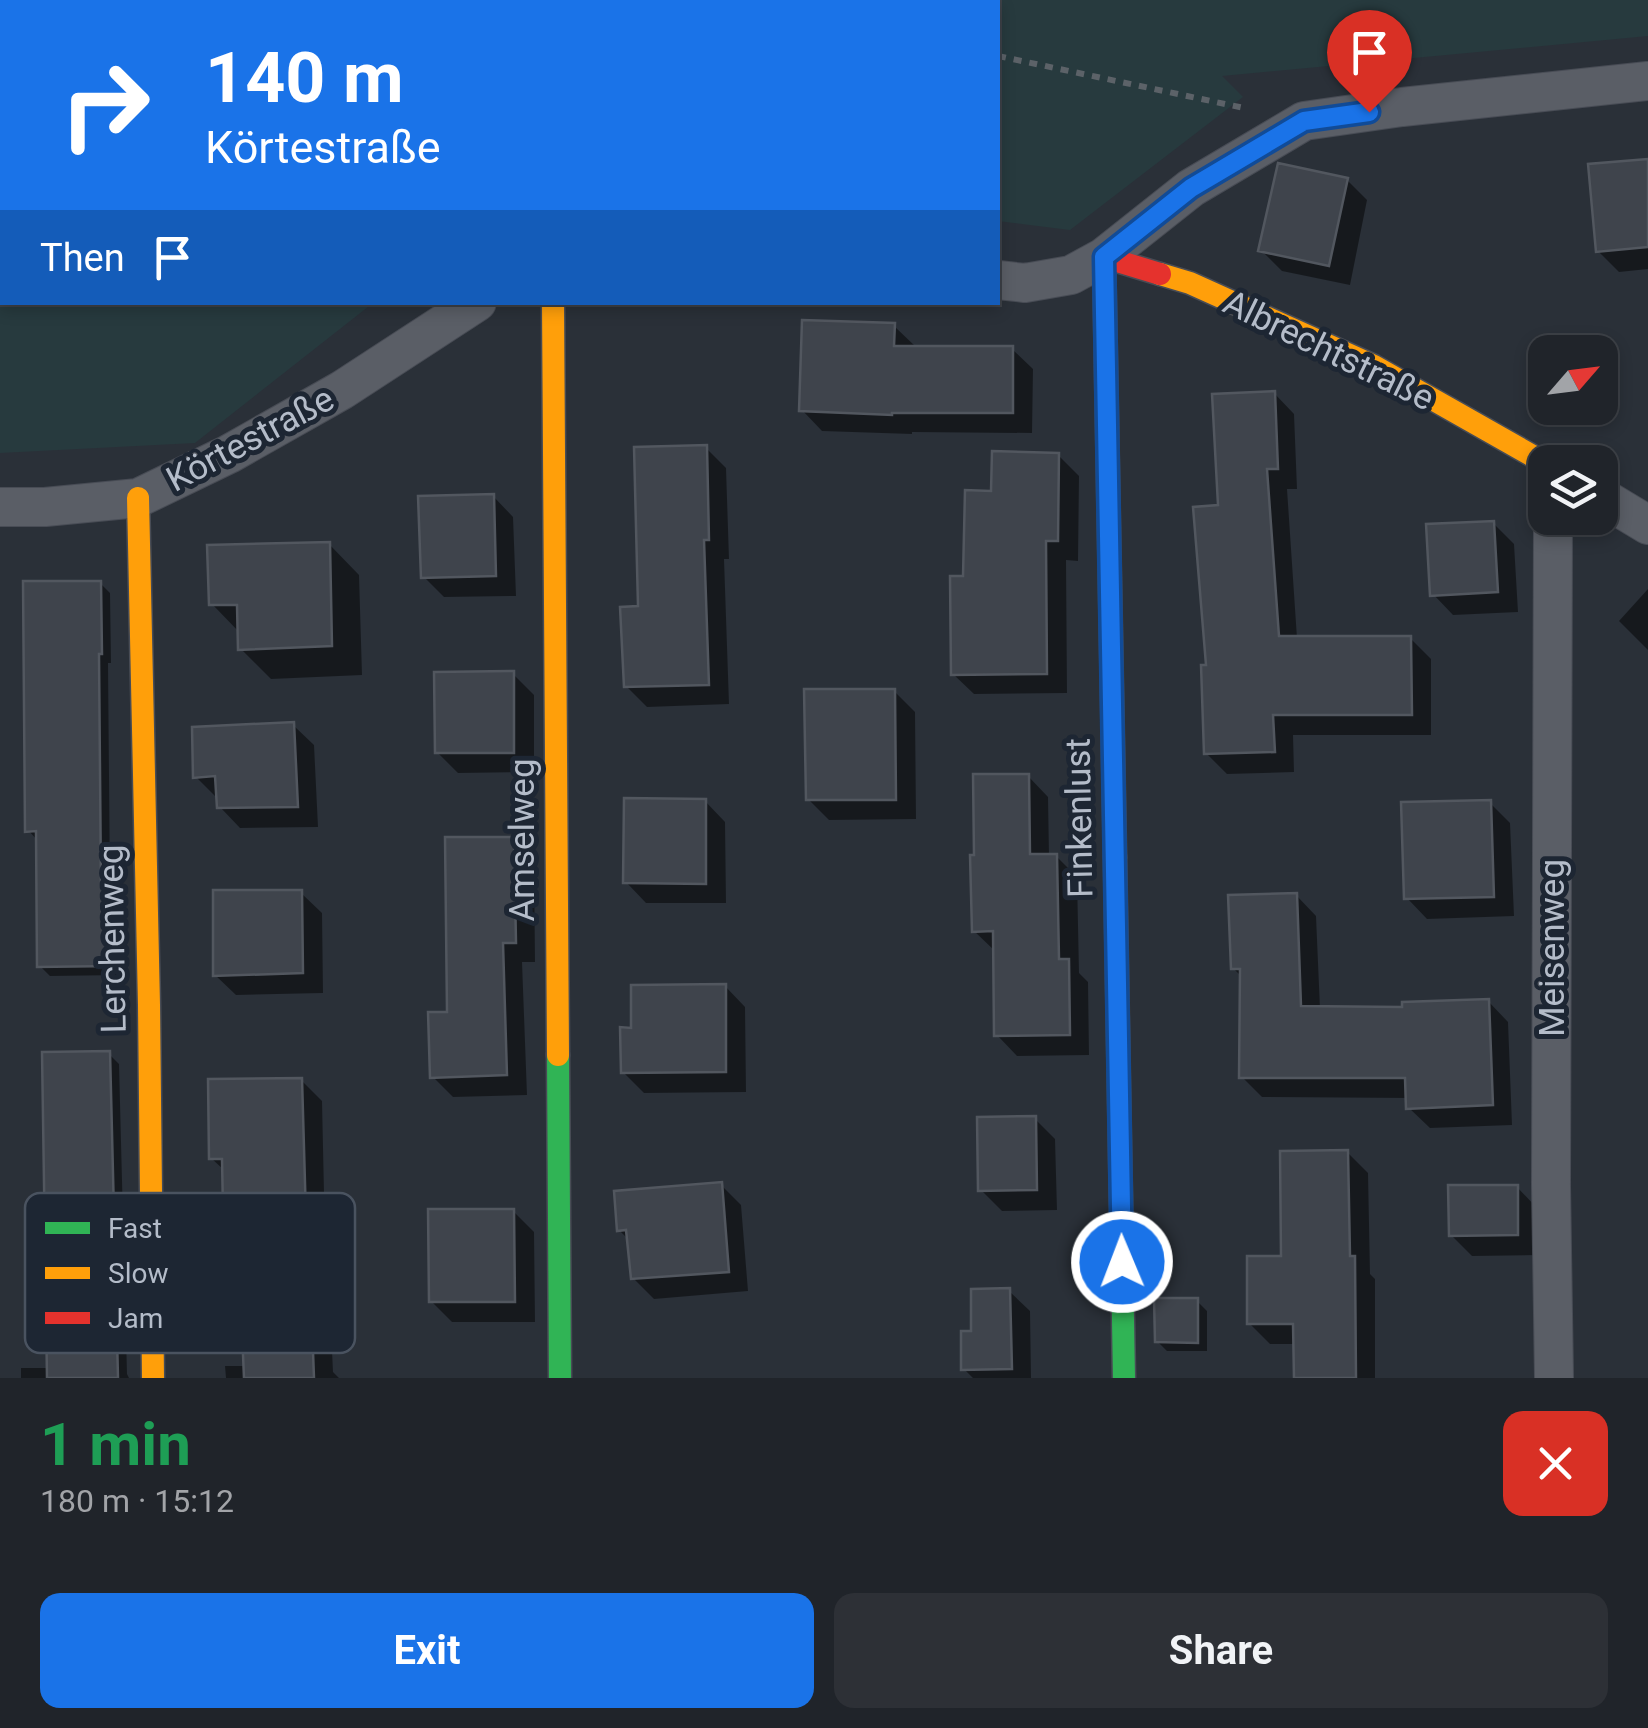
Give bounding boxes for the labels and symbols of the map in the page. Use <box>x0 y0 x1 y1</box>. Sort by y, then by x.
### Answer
pin <box>1327 10 1412 113</box>
street label: Albrechtstraße <box>1217 282 1441 419</box>
north arrow <box>1528 335 1618 425</box>
street label: Körtestraße <box>160 378 341 501</box>
street label: Finkenlust <box>1058 738 1101 898</box>
street label: Amselweg <box>502 758 543 922</box>
street label: Lerchenweg <box>90 844 135 1034</box>
street label: Meisenweg <box>1532 859 1573 1037</box>
legend <box>25 1193 355 1353</box>
position arrow <box>1070 1210 1174 1314</box>
text: Fast <box>108 1212 162 1245</box>
text: Slow <box>108 1257 168 1290</box>
text: Jam <box>108 1302 163 1335</box>

